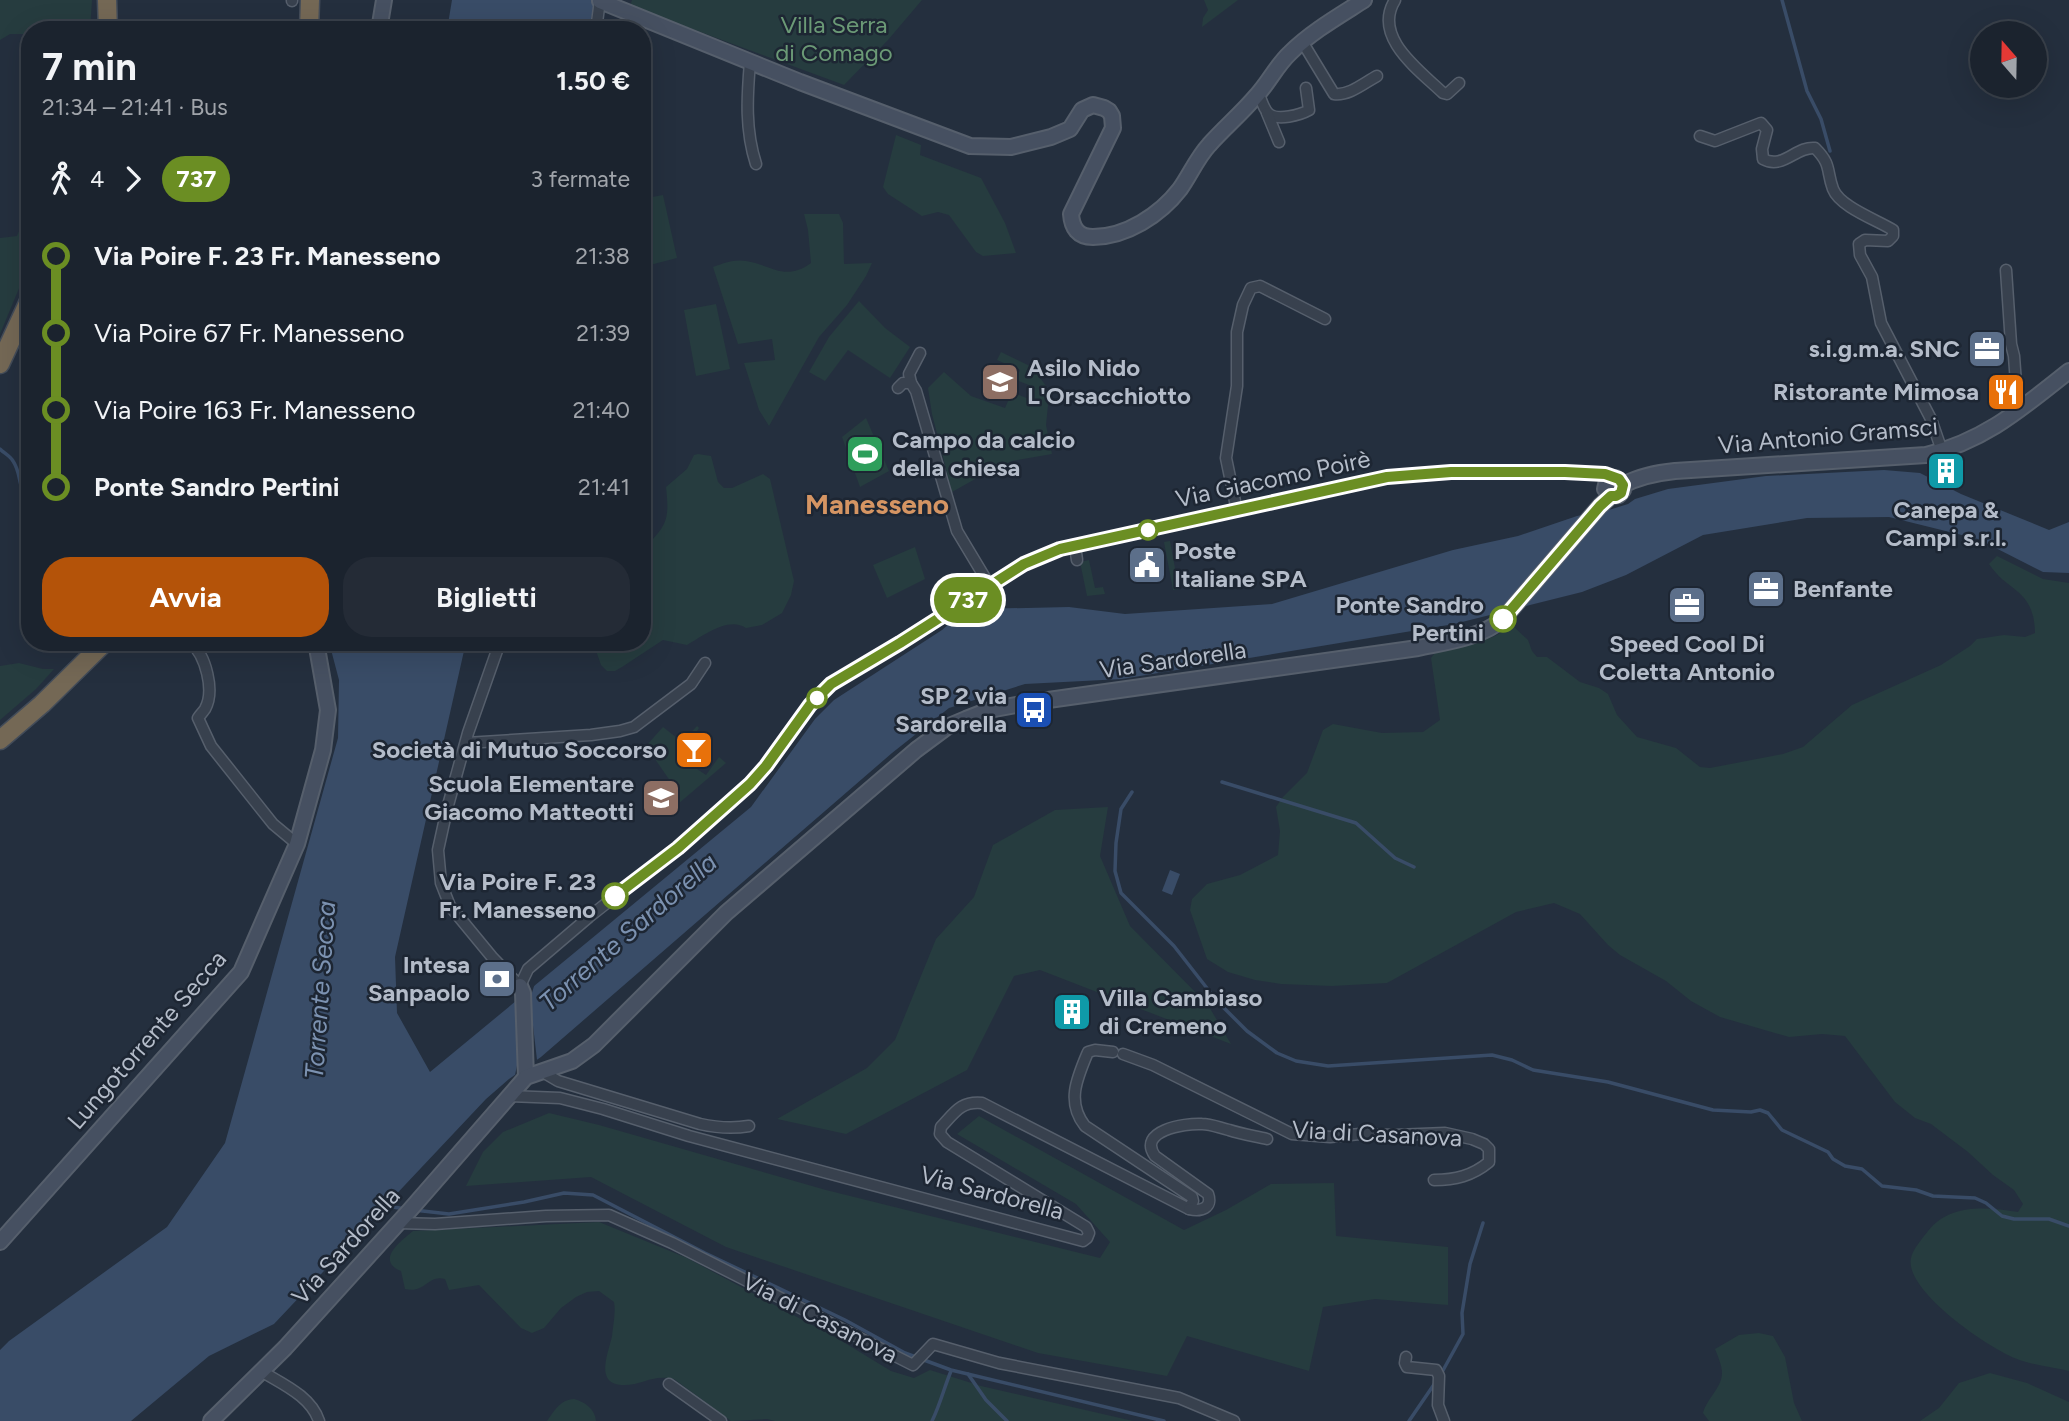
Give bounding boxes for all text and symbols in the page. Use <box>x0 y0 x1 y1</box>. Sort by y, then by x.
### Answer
park label: Villa Serra di Comago <box>775 10 893 67</box>
north arrow <box>1970 21 2048 98</box>
map controls <box>1970 21 2047 98</box>
text: 7 min <box>42 44 137 90</box>
text: 1.50 € <box>556 65 630 97</box>
text: 21:34 – 21:41 · Bus <box>42 93 228 121</box>
icon: walk <box>42 160 80 198</box>
icon: forward <box>114 160 152 198</box>
text: 737 <box>176 164 216 193</box>
text: 4 <box>90 165 104 193</box>
text: 3 fermate <box>531 165 630 193</box>
text: Via Poire F. 23 Fr. Manesseno <box>94 240 441 272</box>
text: 21:38 <box>575 242 630 270</box>
text: Via Poire 67 Fr. Manesseno <box>94 317 405 349</box>
text: 21:39 <box>576 319 630 347</box>
office icon: s.i.g.m.a. SNC <box>1966 328 2008 370</box>
place label: s.i.g.m.a. SNC <box>1808 334 1960 363</box>
place label: Asilo Nido L'Orsacchiotto <box>1027 353 1191 410</box>
school or university icon: Asilo Nido L'Orsacchiotto <box>979 361 1021 403</box>
restaurant icon: Ristorante Mimosa <box>1985 371 2027 413</box>
place label: Ristorante Mimosa <box>1773 377 1979 406</box>
text: Via Poire 163 Fr. Manesseno <box>94 394 416 426</box>
text: 21:40 <box>573 396 630 424</box>
street label: Via Antonio Gramsci <box>1717 411 1939 460</box>
place label: Campo da calcio della chiesa <box>892 425 1075 482</box>
sports icon: Campo da calcio della chiesa <box>844 433 886 475</box>
street label: Via Giacomo Poirè <box>1173 444 1373 513</box>
building icon: Canepa & Campi s.r.l. <box>1925 450 1967 492</box>
text: Ponte Sandro Pertini <box>94 471 340 503</box>
text: 21:41 <box>578 473 630 501</box>
district label: Manesseno <box>805 487 949 521</box>
place label: Canepa & Campi s.r.l. <box>1885 495 2007 552</box>
unlabelled marker <box>1138 520 1158 540</box>
place label: Poste Italiane SPA <box>1174 536 1307 593</box>
public building icon: Poste Italiane SPA <box>1126 544 1168 586</box>
button: Avvia <box>42 557 329 637</box>
button: Biglietti <box>343 557 630 637</box>
office icon: Benfante <box>1745 568 1787 610</box>
place label: Benfante <box>1793 574 1893 603</box>
line badge: 737 <box>928 577 1008 623</box>
office icon: Speed Cool Di Coletta Antonio <box>1666 584 1708 626</box>
text: 737 <box>948 585 988 614</box>
place label: Ponte Sandro Pertini <box>1335 590 1484 647</box>
marker: Ponte Sandro Pertini <box>1490 606 1516 632</box>
place label: Speed Cool Di Coletta Antonio <box>1599 629 1775 686</box>
street label: Via Sardorella <box>1098 635 1248 684</box>
place label: SP 2 via Sardorella <box>895 681 1007 738</box>
unlabelled marker <box>807 688 827 708</box>
bus stop icon: SP 2 via Sardorella <box>1013 689 1055 731</box>
bar icon: Società di Mutuo Soccorso <box>673 729 715 771</box>
place label: Società di Mutuo Soccorso <box>372 735 667 764</box>
place label: Scuola Elementare Giacomo Matteotti <box>424 769 634 826</box>
school or university icon: Scuola Elementare Giacomo Matteotti <box>640 777 682 819</box>
water label: Torrente Sardorella <box>533 846 723 1018</box>
place label: Via Poire F. 23 Fr. Manesseno <box>439 867 596 924</box>
marker: Via Poire F. 23 Fr. Manesseno <box>602 883 628 909</box>
water label: Torrente Secca <box>298 900 342 1080</box>
street label: Lungotorrente Secca <box>61 944 232 1135</box>
place label: Intesa Sanpaolo <box>368 950 470 1007</box>
bank icon: Intesa Sanpaolo <box>476 958 518 1000</box>
place label: Villa Cambiaso di Cremeno <box>1099 983 1263 1040</box>
building icon: Villa Cambiaso di Cremeno <box>1051 991 1093 1033</box>
street label: Via di Casanova <box>1291 1115 1463 1152</box>
street label: Via Sardorella <box>917 1159 1067 1226</box>
street label: Via Sardorella <box>286 1181 406 1310</box>
street label: Via di Casanova <box>738 1266 903 1369</box>

